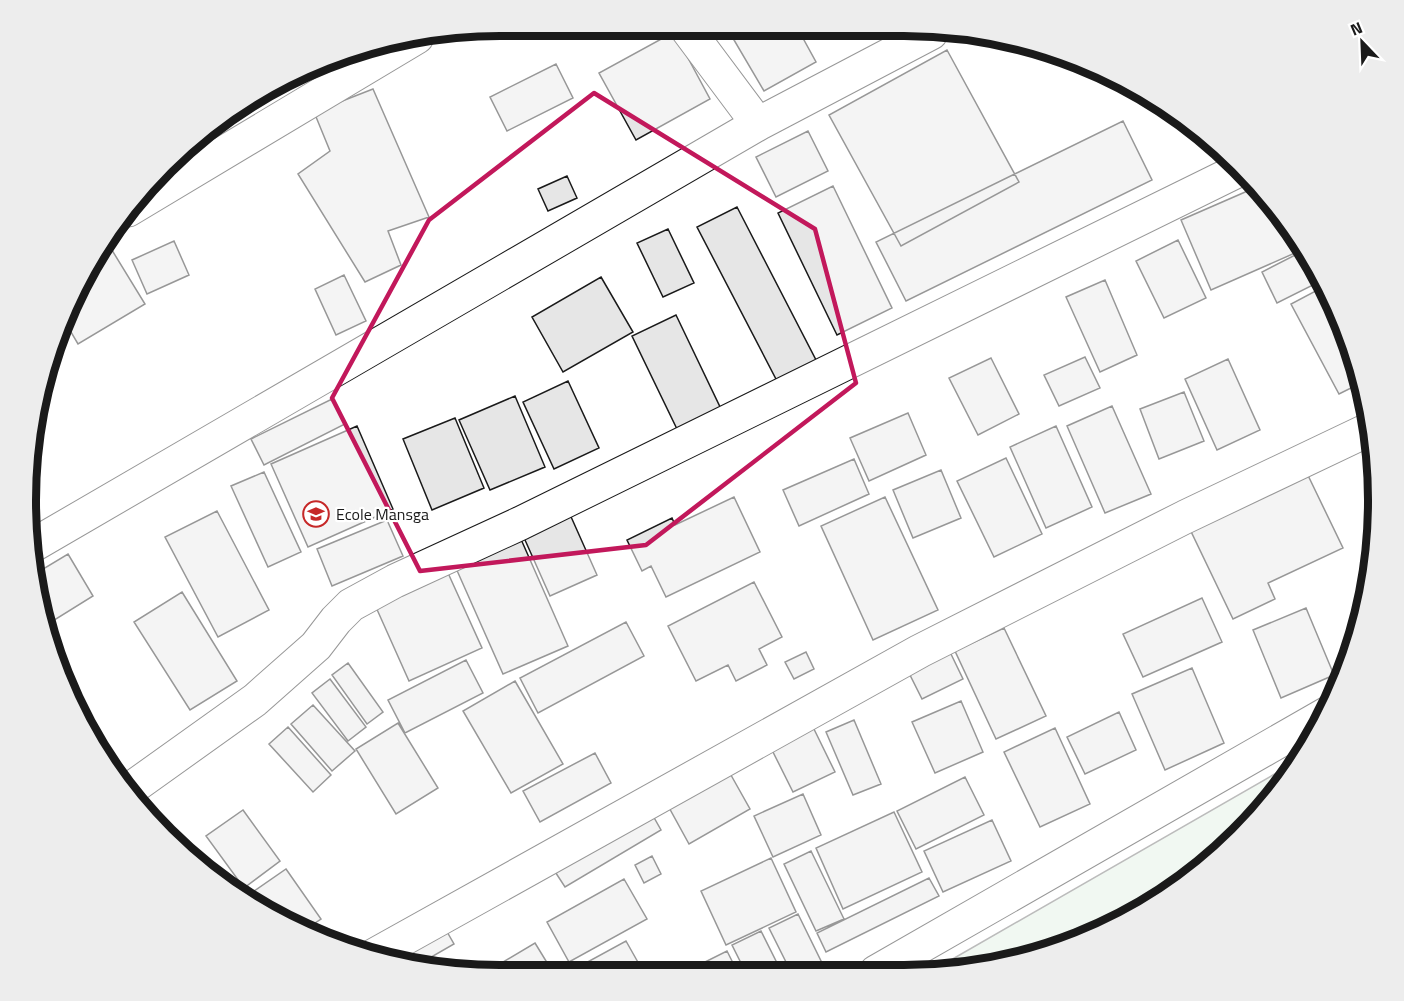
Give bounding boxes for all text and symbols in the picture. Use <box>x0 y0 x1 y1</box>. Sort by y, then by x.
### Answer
north arrow <box>1332 12 1392 72</box>
text: N <box>1346 15 1366 41</box>
school or university icon: Ecole Mansga <box>301 499 331 529</box>
place label: Ecole Mansga <box>336 502 429 526</box>

